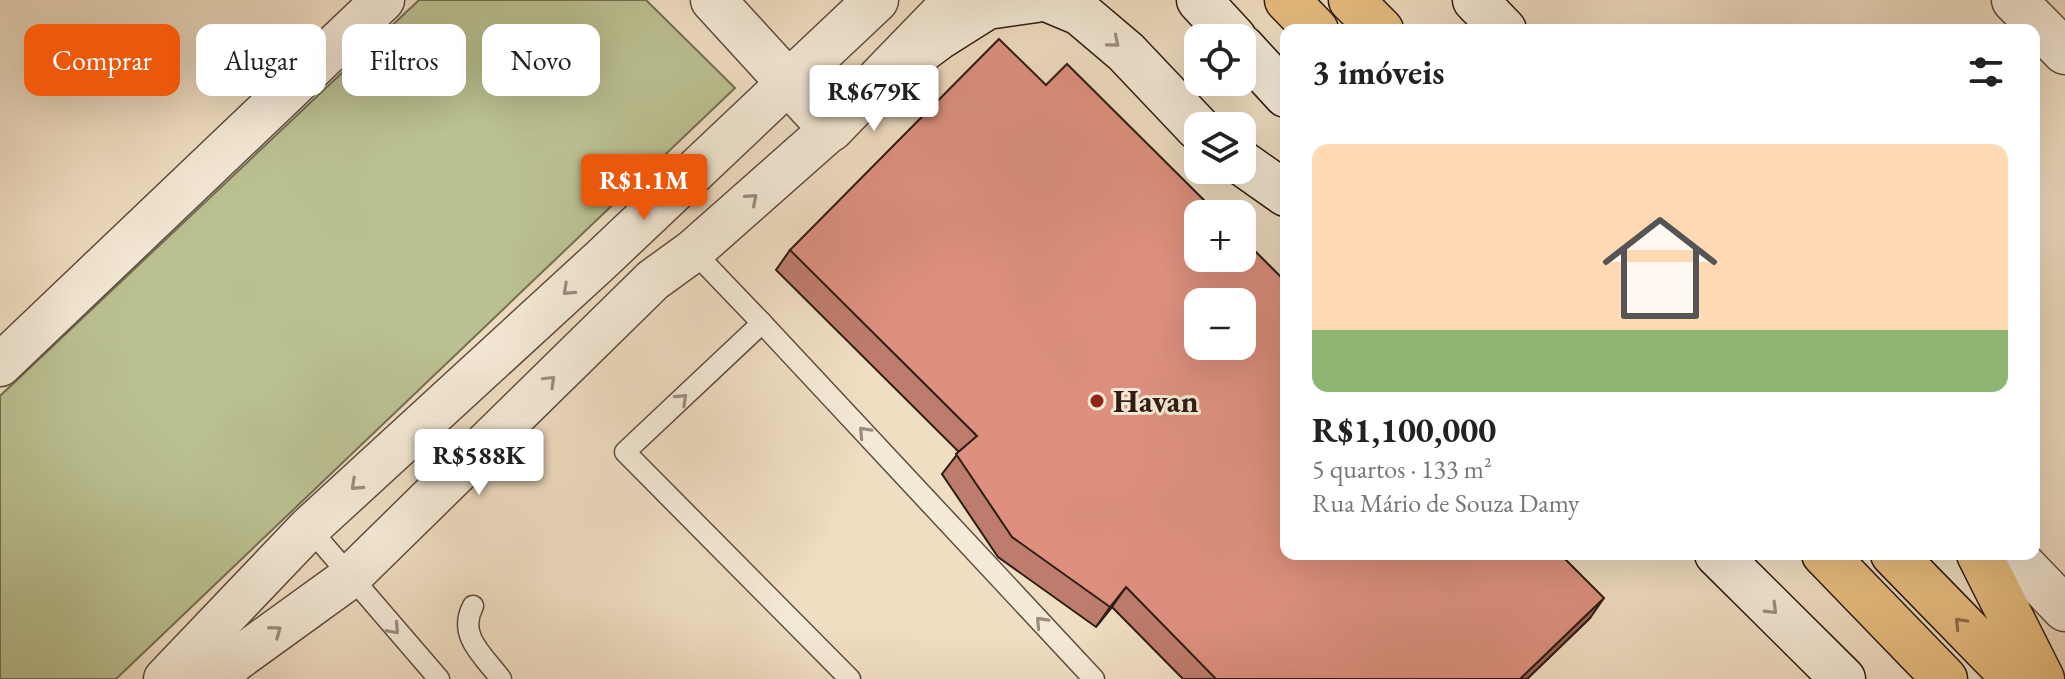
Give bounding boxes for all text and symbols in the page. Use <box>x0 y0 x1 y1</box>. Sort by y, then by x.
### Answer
chip: Comprar <box>24 24 180 96</box>
chip: Alugar <box>196 24 326 96</box>
chip: Filtros <box>342 24 466 96</box>
chip: Novo <box>482 24 600 96</box>
map controls <box>1184 24 1256 360</box>
button: locate <box>1184 24 1256 96</box>
one-way arrow <box>1105 32 1119 47</box>
text: 3 imóveis <box>1312 50 1444 94</box>
icon: filters <box>1964 50 2008 94</box>
pin: R$679K <box>809 65 939 133</box>
text: R$679K <box>828 74 920 108</box>
button: layers <box>1184 112 1256 184</box>
pin: R$1.1M <box>579 154 709 222</box>
text: R$1.1M <box>599 163 689 197</box>
one-way arrow <box>742 194 757 209</box>
icon: home <box>1588 196 1732 340</box>
button: + <box>1184 200 1256 272</box>
one-way arrow <box>563 281 577 296</box>
button: − <box>1184 288 1256 360</box>
one-way arrow <box>541 376 555 390</box>
place label: Havan <box>1113 380 1199 422</box>
marker: Havan <box>1088 392 1106 410</box>
one-way arrow <box>673 393 687 408</box>
text: R$1,100,000 <box>1312 408 1496 452</box>
one-way arrow <box>858 427 873 441</box>
pin: R$588K <box>414 429 544 497</box>
text: R$588K <box>433 438 525 472</box>
text: 5 quartos · 133 m² <box>1312 452 1492 486</box>
one-way arrow <box>350 475 365 489</box>
text: Rua Mário de Souza Damy <box>1312 486 1579 520</box>
one-way arrow <box>1763 600 1777 614</box>
one-way arrow <box>1036 617 1051 631</box>
one-way arrow <box>1955 618 1970 632</box>
one-way arrow <box>385 619 399 634</box>
one-way arrow <box>267 627 281 641</box>

